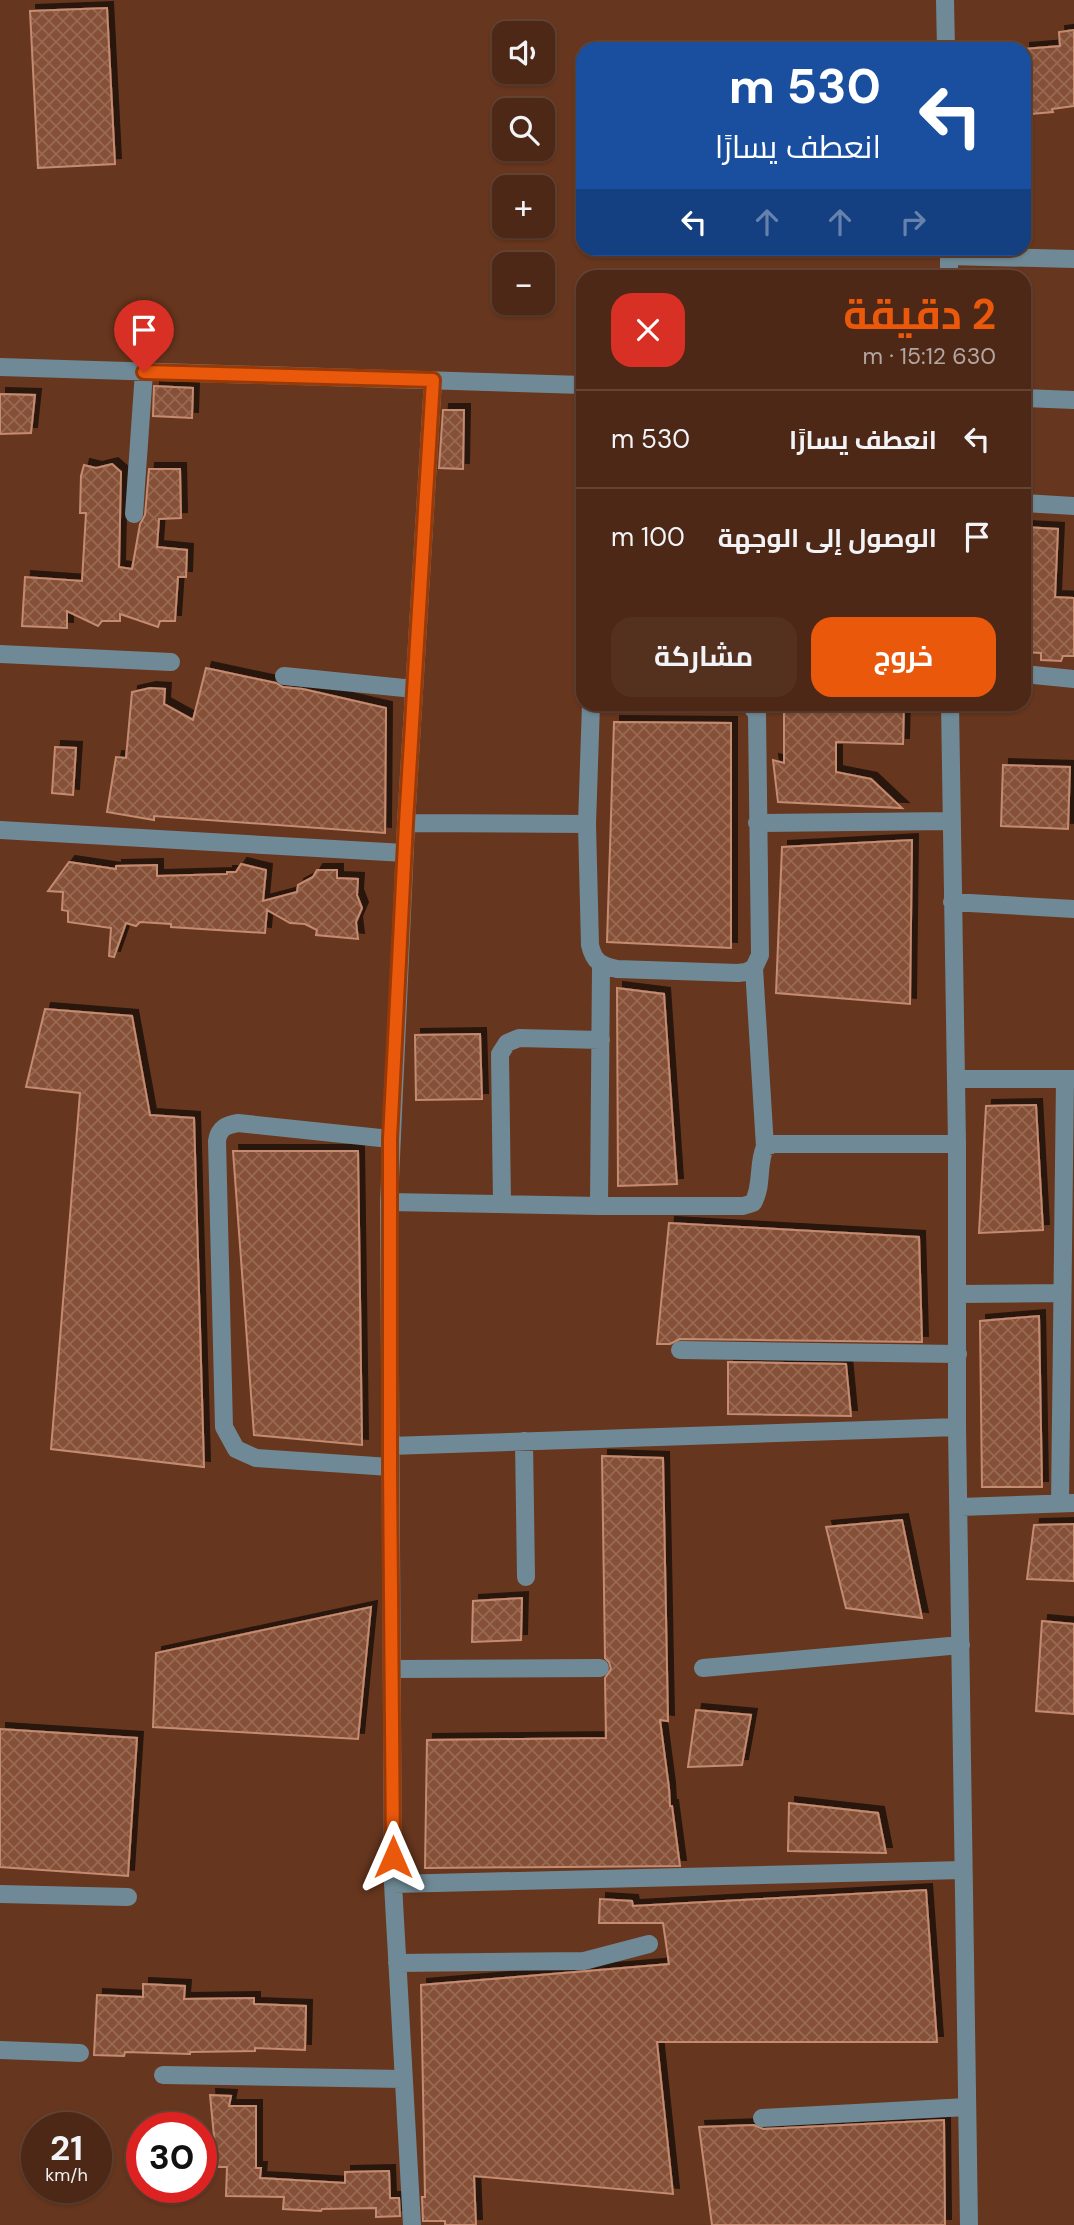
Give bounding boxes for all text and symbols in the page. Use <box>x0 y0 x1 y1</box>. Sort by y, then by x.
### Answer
map controls <box>492 21 555 315</box>
button: sound <box>492 21 555 84</box>
text: 530 m <box>729 54 881 118</box>
icon: left <box>905 70 996 161</box>
button: search <box>492 98 555 161</box>
text: انعطف يسارًا <box>715 126 881 168</box>
button: + <box>492 175 555 238</box>
icon: left <box>675 203 713 241</box>
icon: ahead <box>748 203 786 241</box>
icon: ahead <box>821 203 859 241</box>
icon: right <box>894 203 932 241</box>
button: − <box>492 252 555 315</box>
text: 2 دقيقة <box>843 287 996 342</box>
button: close <box>611 293 685 367</box>
pin <box>114 300 174 372</box>
icon: arrive <box>125 311 163 349</box>
text: 630 m · 15:12 <box>863 341 996 371</box>
icon: left <box>958 420 996 458</box>
text: 530 m <box>611 422 690 456</box>
text: انعطف يسارًا <box>789 423 937 457</box>
icon: arrive <box>958 518 996 556</box>
text: 100 m <box>611 520 685 554</box>
text: الوصول إلى الوجهة <box>718 521 937 555</box>
button: مشاركة <box>611 617 797 697</box>
button: خروج <box>811 617 996 697</box>
position arrow <box>356 1820 430 1894</box>
speed limit sign: 30 <box>126 2112 217 2203</box>
text: 21 <box>50 2125 83 2171</box>
text: km/h <box>45 2163 88 2187</box>

